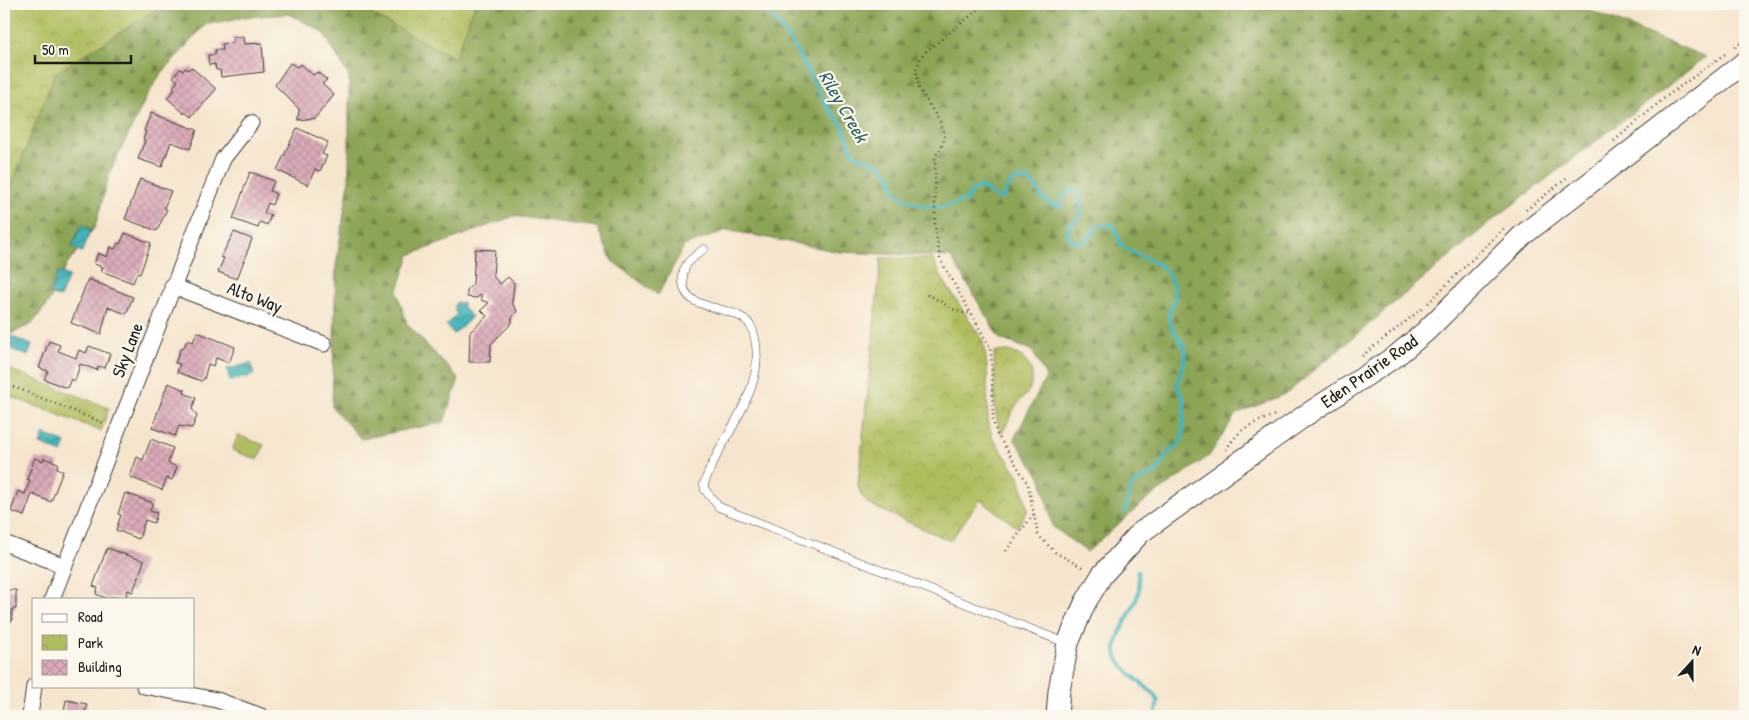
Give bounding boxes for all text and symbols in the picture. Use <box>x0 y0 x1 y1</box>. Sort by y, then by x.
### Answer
scale bar <box>35 32 131 64</box>
text: 50 m <box>42 39 69 60</box>
water label: Riley Creek <box>813 65 876 148</box>
street label: Alto Way <box>224 275 286 319</box>
street label: Sky Lane <box>105 319 149 381</box>
street label: Eden Prairie Road <box>1316 328 1422 414</box>
legend <box>32 598 195 688</box>
text: Road <box>78 606 103 627</box>
text: Park <box>78 632 103 653</box>
north arrow <box>1666 638 1716 688</box>
text: N <box>1690 639 1704 660</box>
text: Building <box>78 656 122 677</box>

